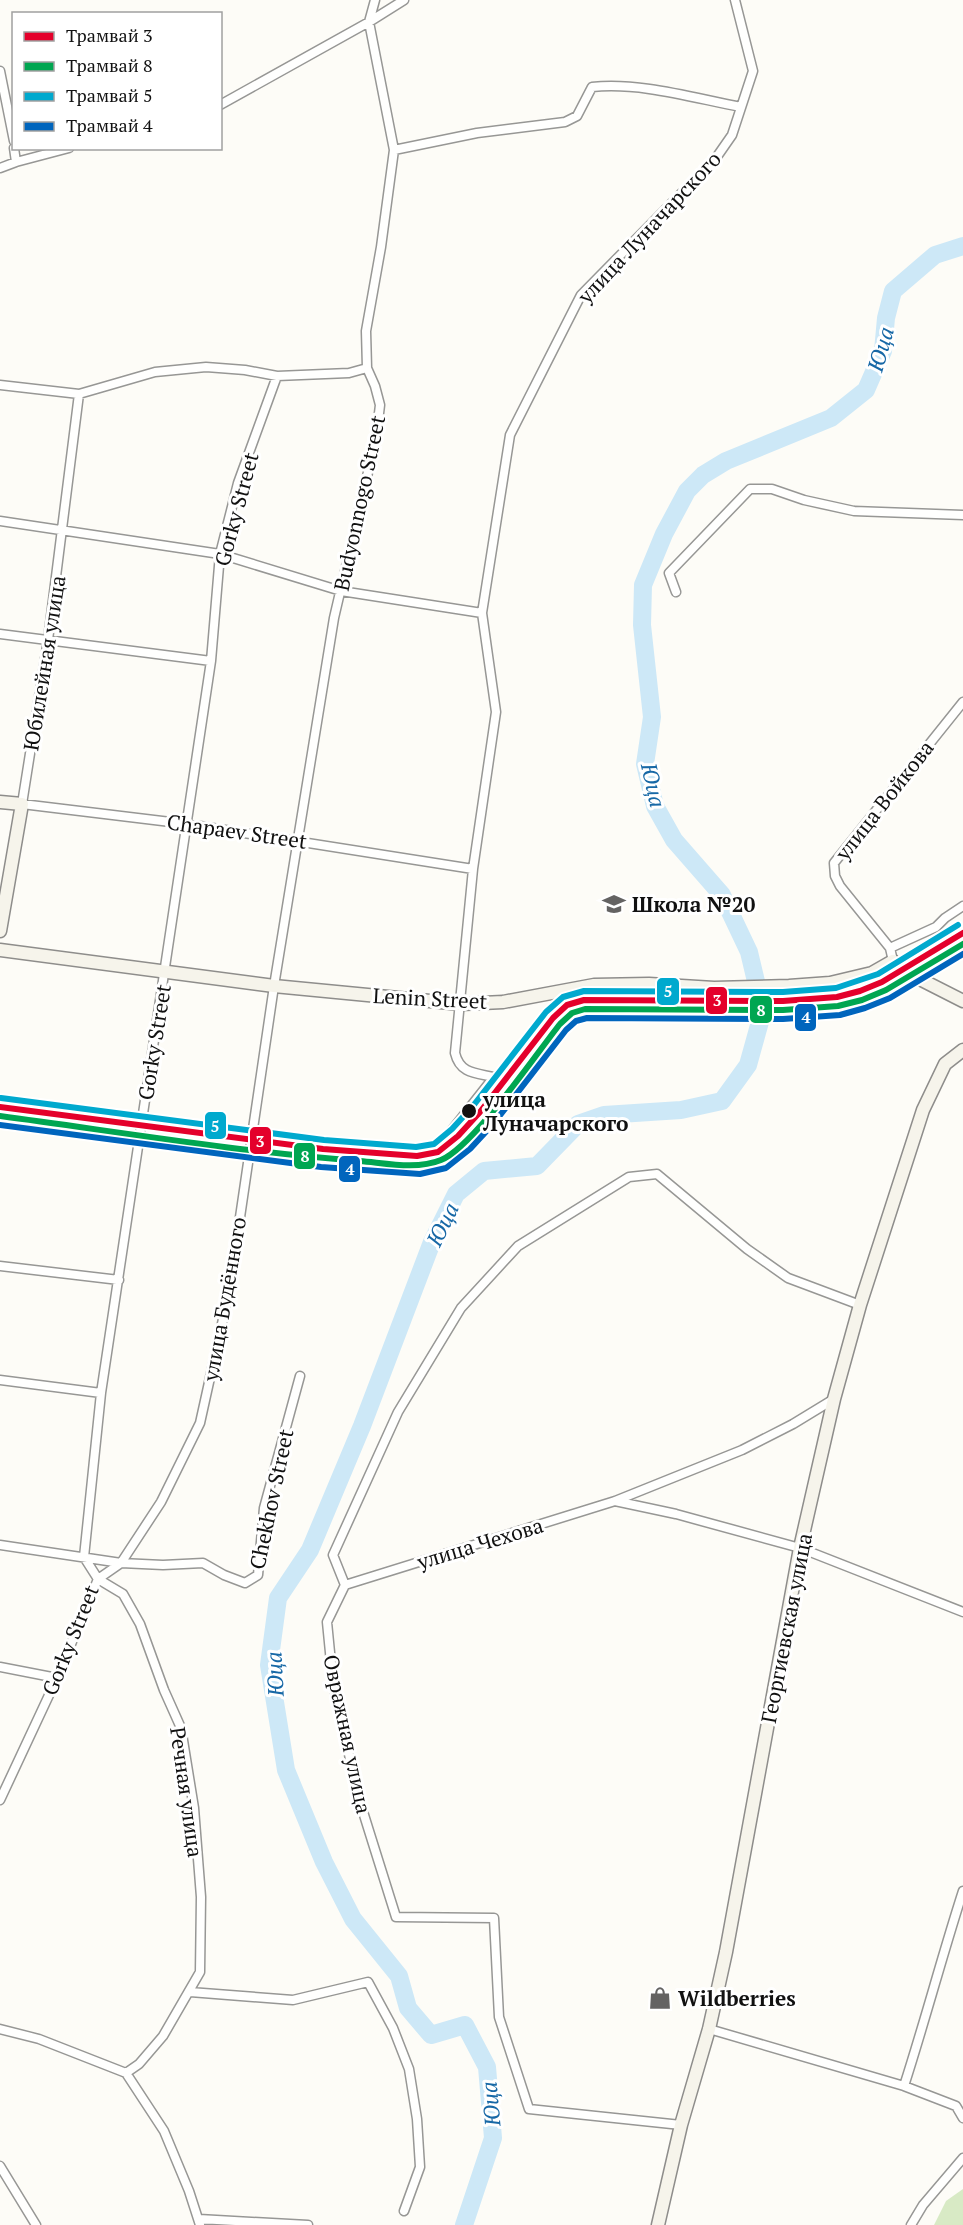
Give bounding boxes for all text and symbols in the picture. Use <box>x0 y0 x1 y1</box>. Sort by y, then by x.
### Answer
legend <box>12 12 222 150</box>
text: Трамвай 3 <box>66 23 153 47</box>
text: Трамвай 8 <box>66 53 153 77</box>
text: Трамвай 5 <box>66 83 153 107</box>
text: Трамвай 4 <box>66 113 153 137</box>
street label: улица Луначарского <box>571 145 727 310</box>
water label: Юца <box>860 323 900 376</box>
street label: Budyonnogo Street <box>327 412 391 593</box>
street label: Gorky Street <box>207 449 265 569</box>
street label: Юбилейная улица <box>16 573 72 753</box>
street label: улица Войкова <box>828 734 940 866</box>
water label: Юца <box>635 759 673 810</box>
street label: Chapaev Street <box>165 807 309 855</box>
place label: Школа №20 <box>632 890 756 918</box>
school or university icon: Школа №20 <box>601 891 627 917</box>
line badge: 5 <box>656 977 680 1006</box>
text: 5 <box>663 980 673 1002</box>
street label: Lenin Street <box>372 981 488 1015</box>
street label: Gorky Street <box>131 982 177 1102</box>
line badge: 3 <box>705 986 728 1015</box>
text: 3 <box>712 989 722 1011</box>
line badge: 8 <box>749 995 773 1024</box>
text: 8 <box>756 999 766 1021</box>
line badge: 4 <box>794 1003 817 1032</box>
text: 4 <box>801 1006 811 1028</box>
place label: улица Луначарского <box>482 1085 629 1137</box>
marker: улица Луначарского <box>460 1102 478 1120</box>
line badge: 5 <box>204 1111 227 1140</box>
text: 5 <box>210 1115 220 1137</box>
line badge: 3 <box>249 1126 272 1155</box>
text: 3 <box>255 1130 265 1152</box>
line badge: 8 <box>293 1142 316 1170</box>
text: 8 <box>300 1145 310 1167</box>
line badge: 4 <box>338 1155 361 1183</box>
text: 4 <box>345 1158 355 1180</box>
water label: Юца <box>419 1197 465 1251</box>
street label: улица Будённого <box>196 1215 252 1384</box>
street label: Chekhov Street <box>242 1426 300 1572</box>
street label: улица Чехова <box>413 1510 547 1576</box>
street label: Георгиевская улица <box>754 1530 818 1725</box>
street label: Gorky Street <box>35 1580 105 1699</box>
water label: Юца <box>258 1651 290 1698</box>
street label: Овражная улица <box>317 1652 379 1816</box>
street label: Речная улица <box>164 1725 210 1859</box>
place label: Wildberries <box>678 1984 796 2012</box>
shop icon: Wildberries <box>647 1985 673 2011</box>
water label: Юца <box>474 2080 506 2129</box>

